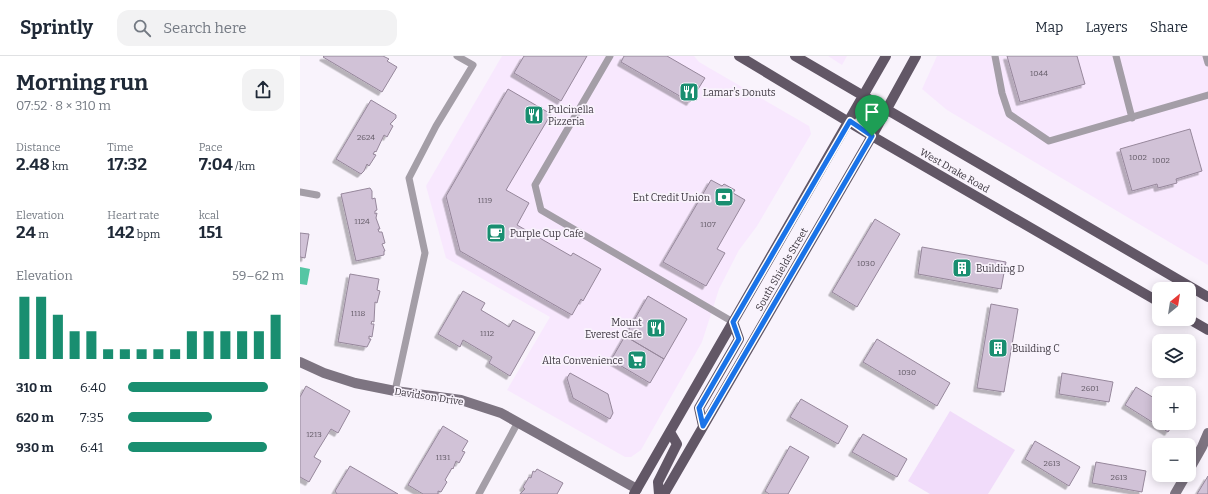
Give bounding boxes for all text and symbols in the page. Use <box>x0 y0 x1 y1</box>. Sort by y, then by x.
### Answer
search box <box>117 10 397 46</box>
text: Sprintly <box>20 16 93 39</box>
icon: search <box>131 17 153 39</box>
text: Search here <box>163 19 246 37</box>
text: Map <box>1035 19 1063 36</box>
text: Layers <box>1085 19 1128 36</box>
text: Share <box>1150 19 1188 36</box>
text: Morning run <box>16 69 148 96</box>
button: share <box>242 69 284 111</box>
house number: 1044 <box>1030 69 1048 78</box>
restaurant icon: Lamar's Donuts <box>678 81 700 103</box>
place label: Lamar's Donuts <box>703 87 776 99</box>
pin <box>855 95 889 136</box>
text: 07:52 · 8 × 310 m <box>16 98 111 113</box>
icon: arrive <box>861 101 883 123</box>
restaurant icon: Pulcinella Pizzeria <box>523 104 545 126</box>
place label: Pulcinella Pizzeria <box>548 104 594 128</box>
house number: 2624 <box>357 133 375 142</box>
text: Distance <box>16 141 61 154</box>
text: Time <box>107 141 133 154</box>
text: Pace <box>199 141 222 154</box>
street label: West Drake Road <box>918 146 991 196</box>
house number: 1002 <box>1129 153 1147 162</box>
text: 2.48 <box>16 154 50 175</box>
text: 17:32 <box>107 154 147 175</box>
text: 7:04 <box>199 154 233 175</box>
house number: 1002 <box>1152 156 1170 165</box>
text: km <box>50 160 69 173</box>
text: /km <box>233 160 255 173</box>
bank icon: Ent Credit Union <box>713 186 735 208</box>
place label: Ent Credit Union <box>633 192 711 204</box>
house number: 1119 <box>478 196 493 205</box>
text: Elevation <box>16 209 64 222</box>
text: Heart rate <box>107 209 159 222</box>
text: kcal <box>199 209 219 222</box>
house number: 1124 <box>354 217 370 226</box>
house number: 1107 <box>700 220 716 229</box>
text: 24 <box>16 222 36 243</box>
text: 142 <box>107 222 135 243</box>
text: 151 <box>199 222 222 243</box>
cafe icon: Purple Cup Cafe <box>485 222 507 244</box>
street label: South Shields Street <box>753 225 811 313</box>
text: m <box>36 228 49 241</box>
text: bpm <box>135 228 160 241</box>
place label: Purple Cup Cafe <box>510 228 584 240</box>
building icon: Building D <box>951 257 973 279</box>
house number: 1030 <box>857 259 875 268</box>
place label: Building D <box>976 263 1024 275</box>
text: Elevation <box>16 268 73 283</box>
text: 59–62 m <box>232 268 284 283</box>
north arrow <box>1152 282 1196 326</box>
map controls <box>1152 282 1196 482</box>
house number: 1118 <box>351 309 365 318</box>
place label: Mount Everest Cafe <box>585 317 642 341</box>
restaurant icon: Mount Everest Cafe <box>645 317 667 339</box>
house number: 1112 <box>480 329 494 338</box>
button: layers <box>1152 334 1196 378</box>
building icon: Building C <box>987 337 1009 359</box>
place label: Building C <box>1012 343 1060 355</box>
supermarket icon: Alta Convenience <box>626 349 648 371</box>
place label: Alta Convenience <box>542 355 623 367</box>
house number: 1030 <box>898 368 916 377</box>
text: 310 m <box>16 380 52 395</box>
text: 6:40 <box>80 380 106 395</box>
house number: 2601 <box>1081 384 1099 393</box>
street label: Davidson Drive <box>393 386 464 408</box>
button: + <box>1152 386 1196 430</box>
text: 620 m <box>16 410 54 425</box>
text: 7:35 <box>80 410 104 425</box>
house number: 1213 <box>306 430 322 439</box>
button: − <box>1152 438 1196 482</box>
text: 930 m <box>16 440 54 455</box>
text: 6:41 <box>80 440 103 455</box>
house number: 1131 <box>436 453 451 462</box>
house number: 2613 <box>1044 459 1061 468</box>
house number: 2613 <box>1111 473 1128 482</box>

